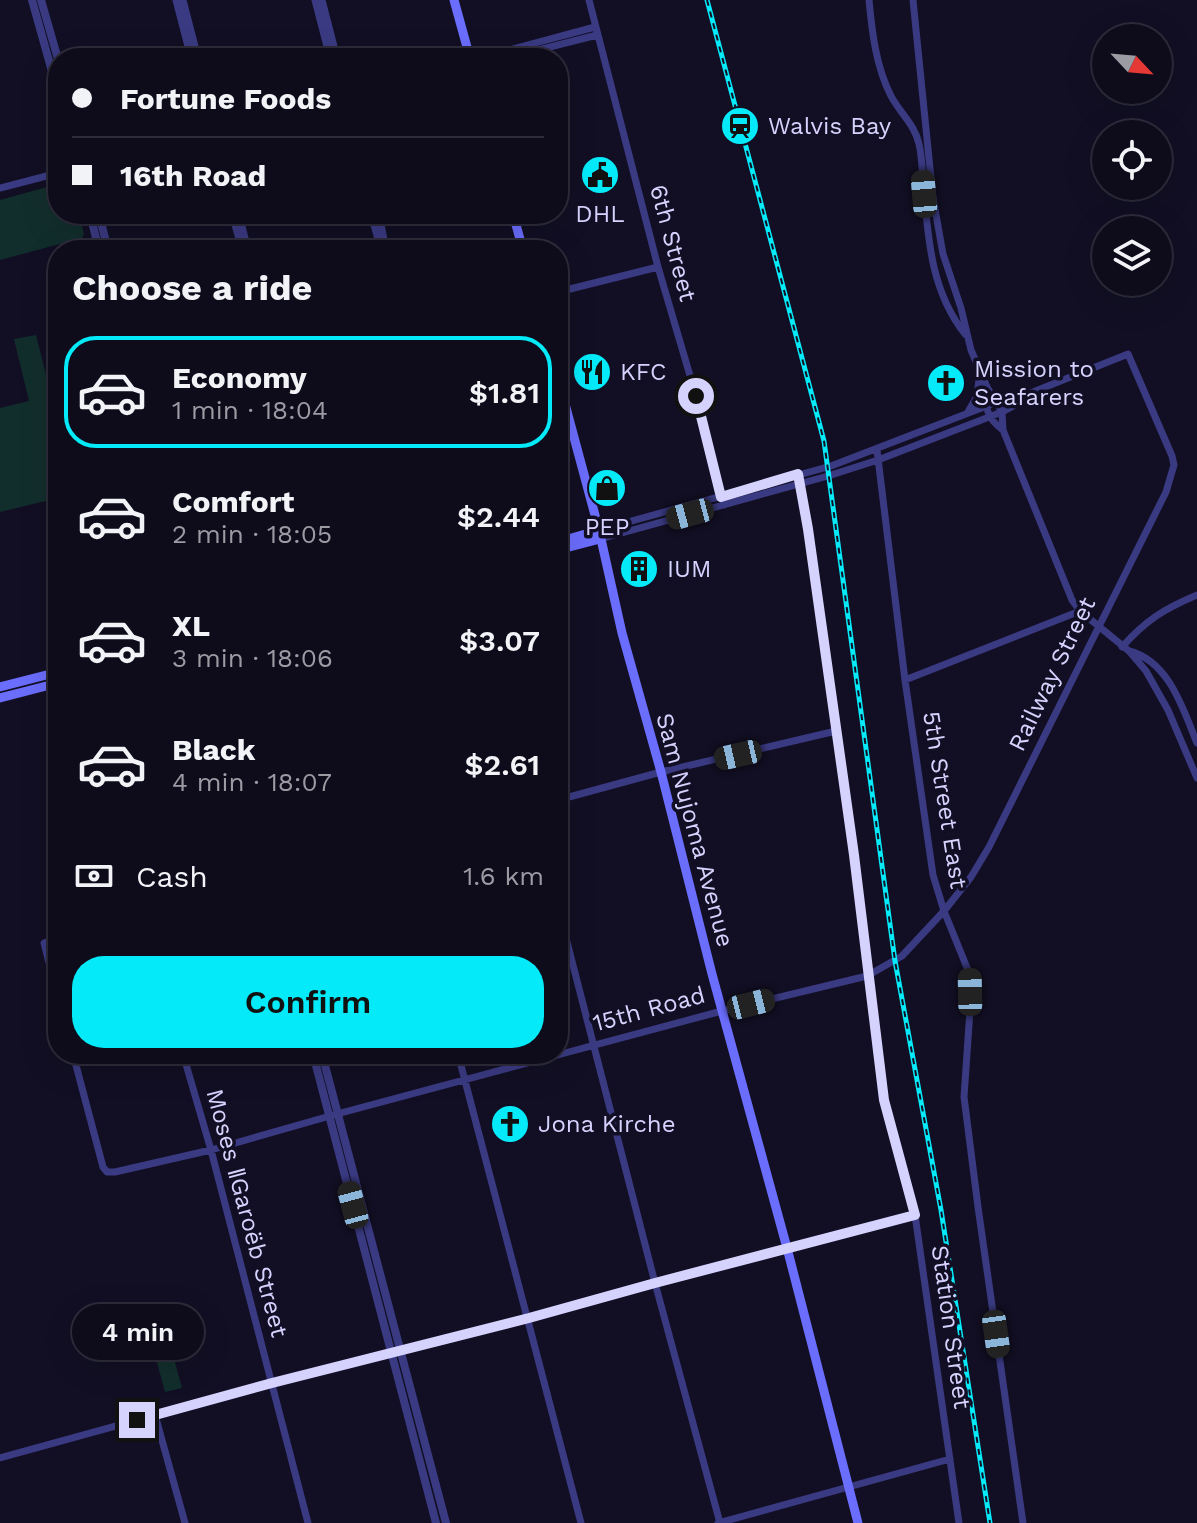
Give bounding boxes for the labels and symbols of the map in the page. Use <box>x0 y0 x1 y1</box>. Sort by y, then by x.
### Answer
north arrow <box>1092 24 1172 104</box>
station icon: Walvis Bay <box>719 105 761 147</box>
place label: Walvis Bay <box>768 112 892 140</box>
public building icon: DHL <box>579 154 621 196</box>
car <box>910 169 938 219</box>
street label: 6th Street <box>644 181 702 305</box>
place label: DHL <box>575 200 625 228</box>
restaurant icon: KFC <box>571 351 613 393</box>
place label: Mission to Seafarers <box>974 355 1094 411</box>
place label: KFC <box>620 358 667 386</box>
church icon: Mission to Seafarers <box>925 362 967 404</box>
route start <box>678 378 714 414</box>
shop icon: PEP <box>586 467 628 509</box>
car <box>664 496 716 532</box>
place label: PEP <box>585 513 629 541</box>
building icon: IUM <box>618 548 660 590</box>
place label: IUM <box>667 555 712 583</box>
street label: Railway Street <box>1003 592 1101 756</box>
street label: 5th Street East <box>917 709 973 891</box>
street label: Sam Nujoma Avenue <box>650 710 740 950</box>
car <box>712 738 764 772</box>
car <box>958 968 982 1016</box>
street label: 15th Road <box>590 981 708 1037</box>
car <box>725 987 777 1021</box>
street label: Moses ǁGaroëb Street <box>200 1086 294 1340</box>
church icon: Jona Kirche <box>489 1103 531 1145</box>
place label: Jona Kirche <box>538 1110 676 1138</box>
car <box>335 1179 371 1231</box>
street label: Station Street <box>926 1244 976 1410</box>
callout: 4 min <box>71 1304 203 1360</box>
car <box>981 1309 1011 1359</box>
route end <box>119 1402 155 1438</box>

